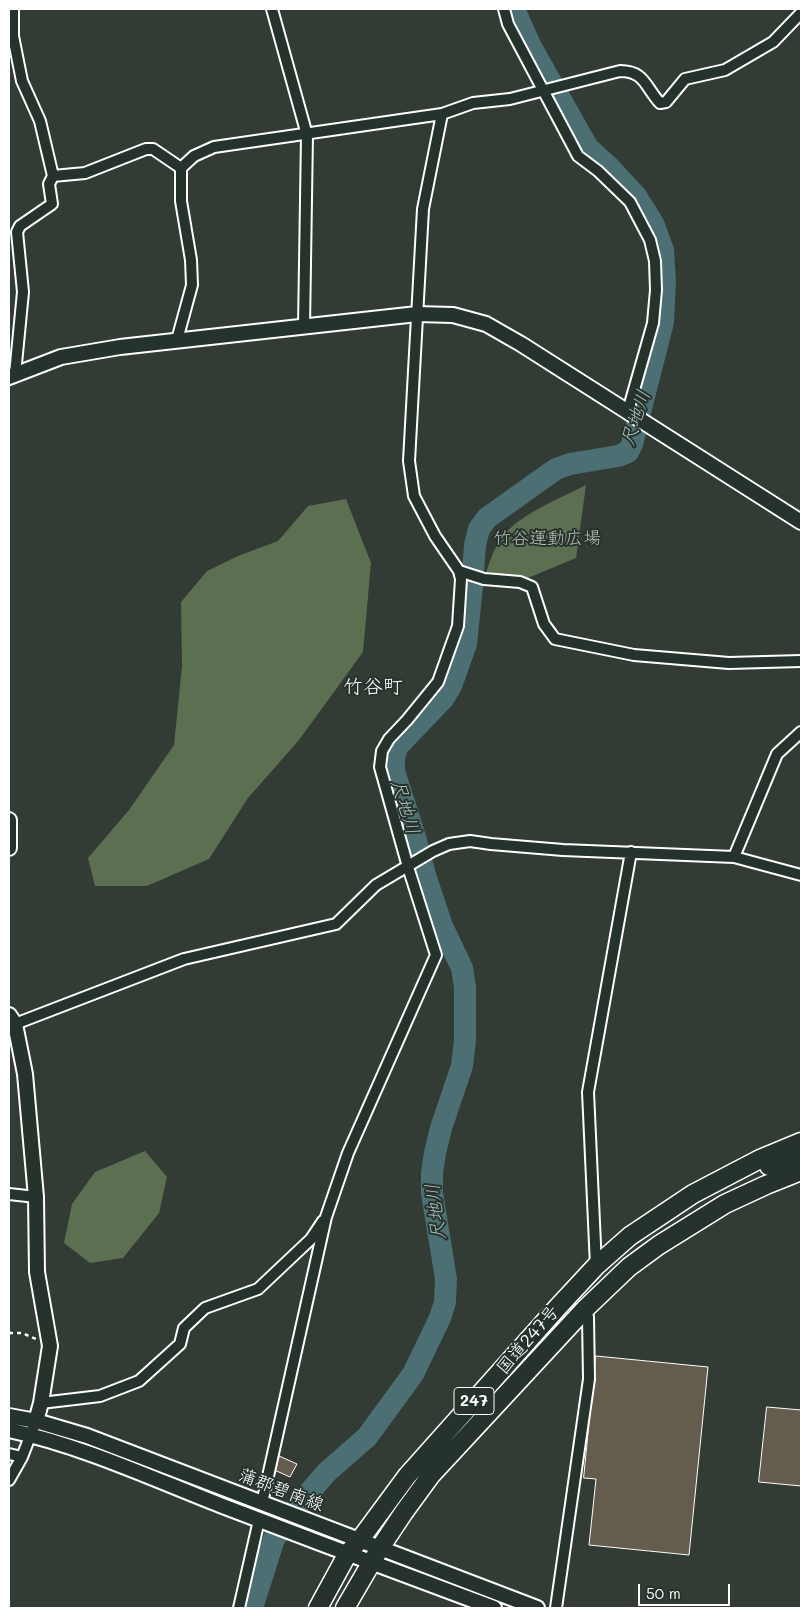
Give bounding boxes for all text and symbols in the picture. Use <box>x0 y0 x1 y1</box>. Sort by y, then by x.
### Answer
water label: 尺地川 <box>616 387 656 449</box>
park label: 竹谷運動広場 <box>493 527 601 549</box>
district label: 竹谷町 <box>343 675 403 699</box>
water label: 尺地川 <box>386 776 424 838</box>
water label: 尺地川 <box>421 1182 451 1242</box>
street label: 国道247号 <box>492 1301 564 1379</box>
road number: 247 <box>454 1388 494 1414</box>
street label: 蒲郡碧南線 <box>235 1464 327 1516</box>
scale bar <box>640 1574 732 1606</box>
text: 50 m <box>646 1583 681 1603</box>

